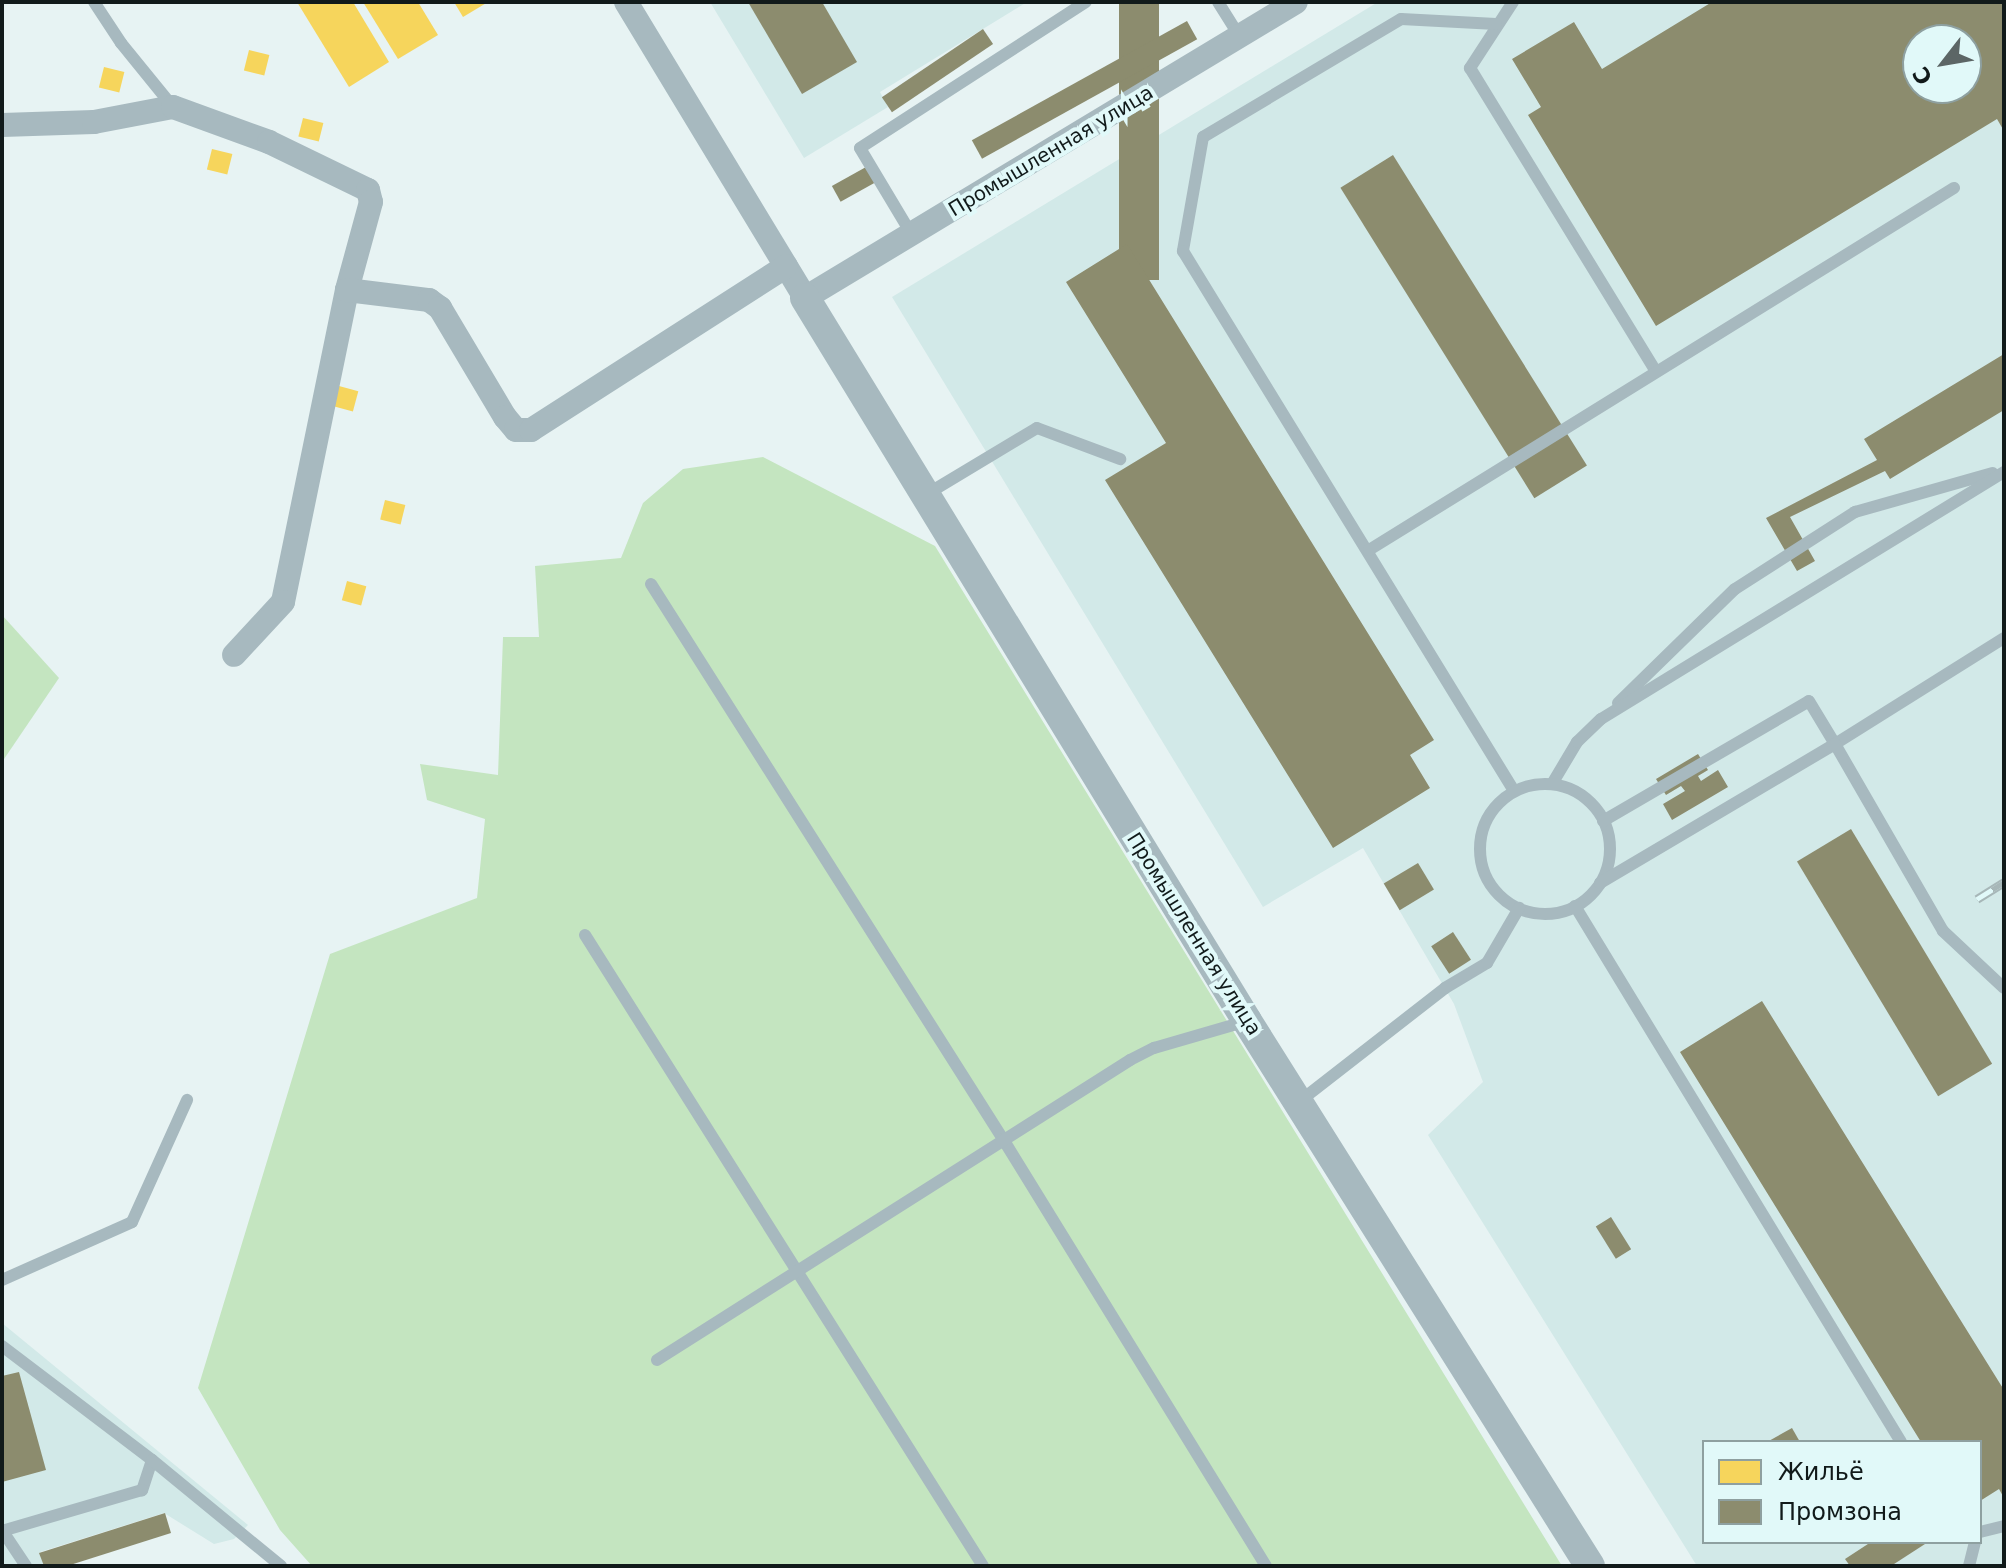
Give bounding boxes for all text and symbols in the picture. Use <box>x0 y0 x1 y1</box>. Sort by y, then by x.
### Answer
north arrow <box>1902 24 1982 104</box>
text: С <box>1908 62 1938 89</box>
street label: Промышленная улица <box>944 80 1158 222</box>
street label: Промышленная улица <box>1122 828 1266 1040</box>
legend <box>1702 1440 1982 1544</box>
text: Жильё <box>1778 1458 1864 1486</box>
text: Промзона <box>1778 1498 1902 1526</box>

